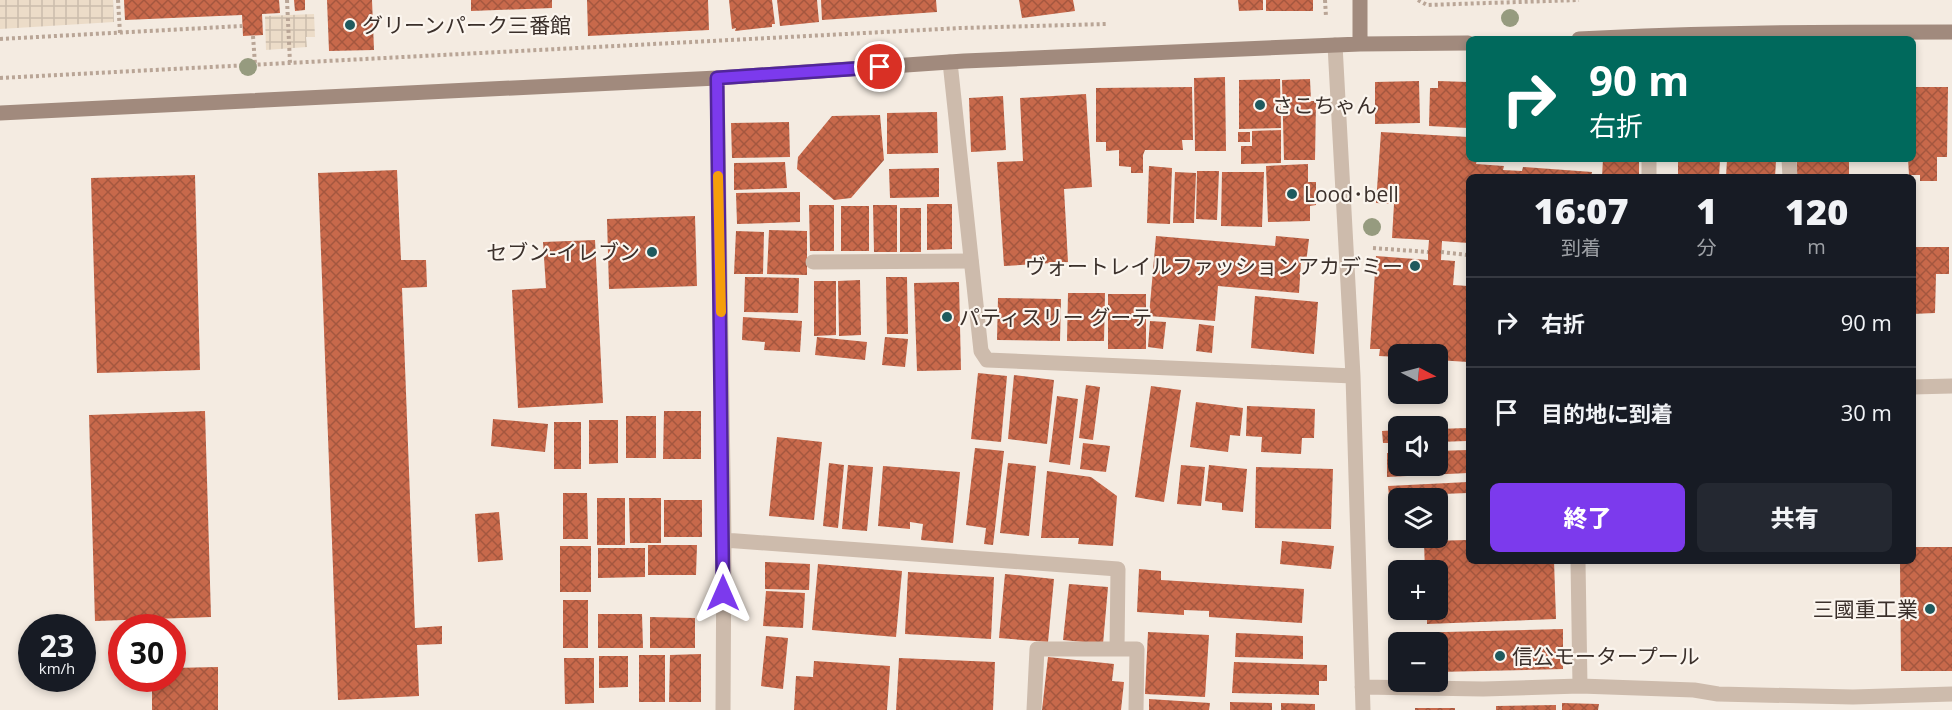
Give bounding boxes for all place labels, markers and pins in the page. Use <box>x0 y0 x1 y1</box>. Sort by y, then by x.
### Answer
place label: グリーンパーク三番館 <box>362 11 571 39</box>
marker: グリーンパーク三番館 <box>343 18 357 32</box>
pin <box>854 41 905 92</box>
place label: さこちゃん <box>1272 91 1377 119</box>
marker: さこちゃん <box>1253 98 1267 112</box>
place label: Lood･bell <box>1304 180 1399 208</box>
marker: Lood･bell <box>1285 187 1299 201</box>
place label: セブン-イレブン <box>486 238 640 266</box>
marker: セブン-イレブン <box>645 245 659 259</box>
place label: ヴォートレイルファッションアカデミー <box>1025 252 1403 280</box>
marker: ヴォートレイルファッションアカデミー <box>1408 259 1422 273</box>
place label: パティスリー グーテ <box>959 303 1152 331</box>
marker: パティスリー グーテ <box>940 310 954 324</box>
place label: 三國重工業 <box>1813 595 1918 623</box>
marker: 三國重工業 <box>1923 602 1937 616</box>
place label: 信公モータープール <box>1512 642 1700 670</box>
marker: 信公モータープール <box>1493 649 1507 663</box>

